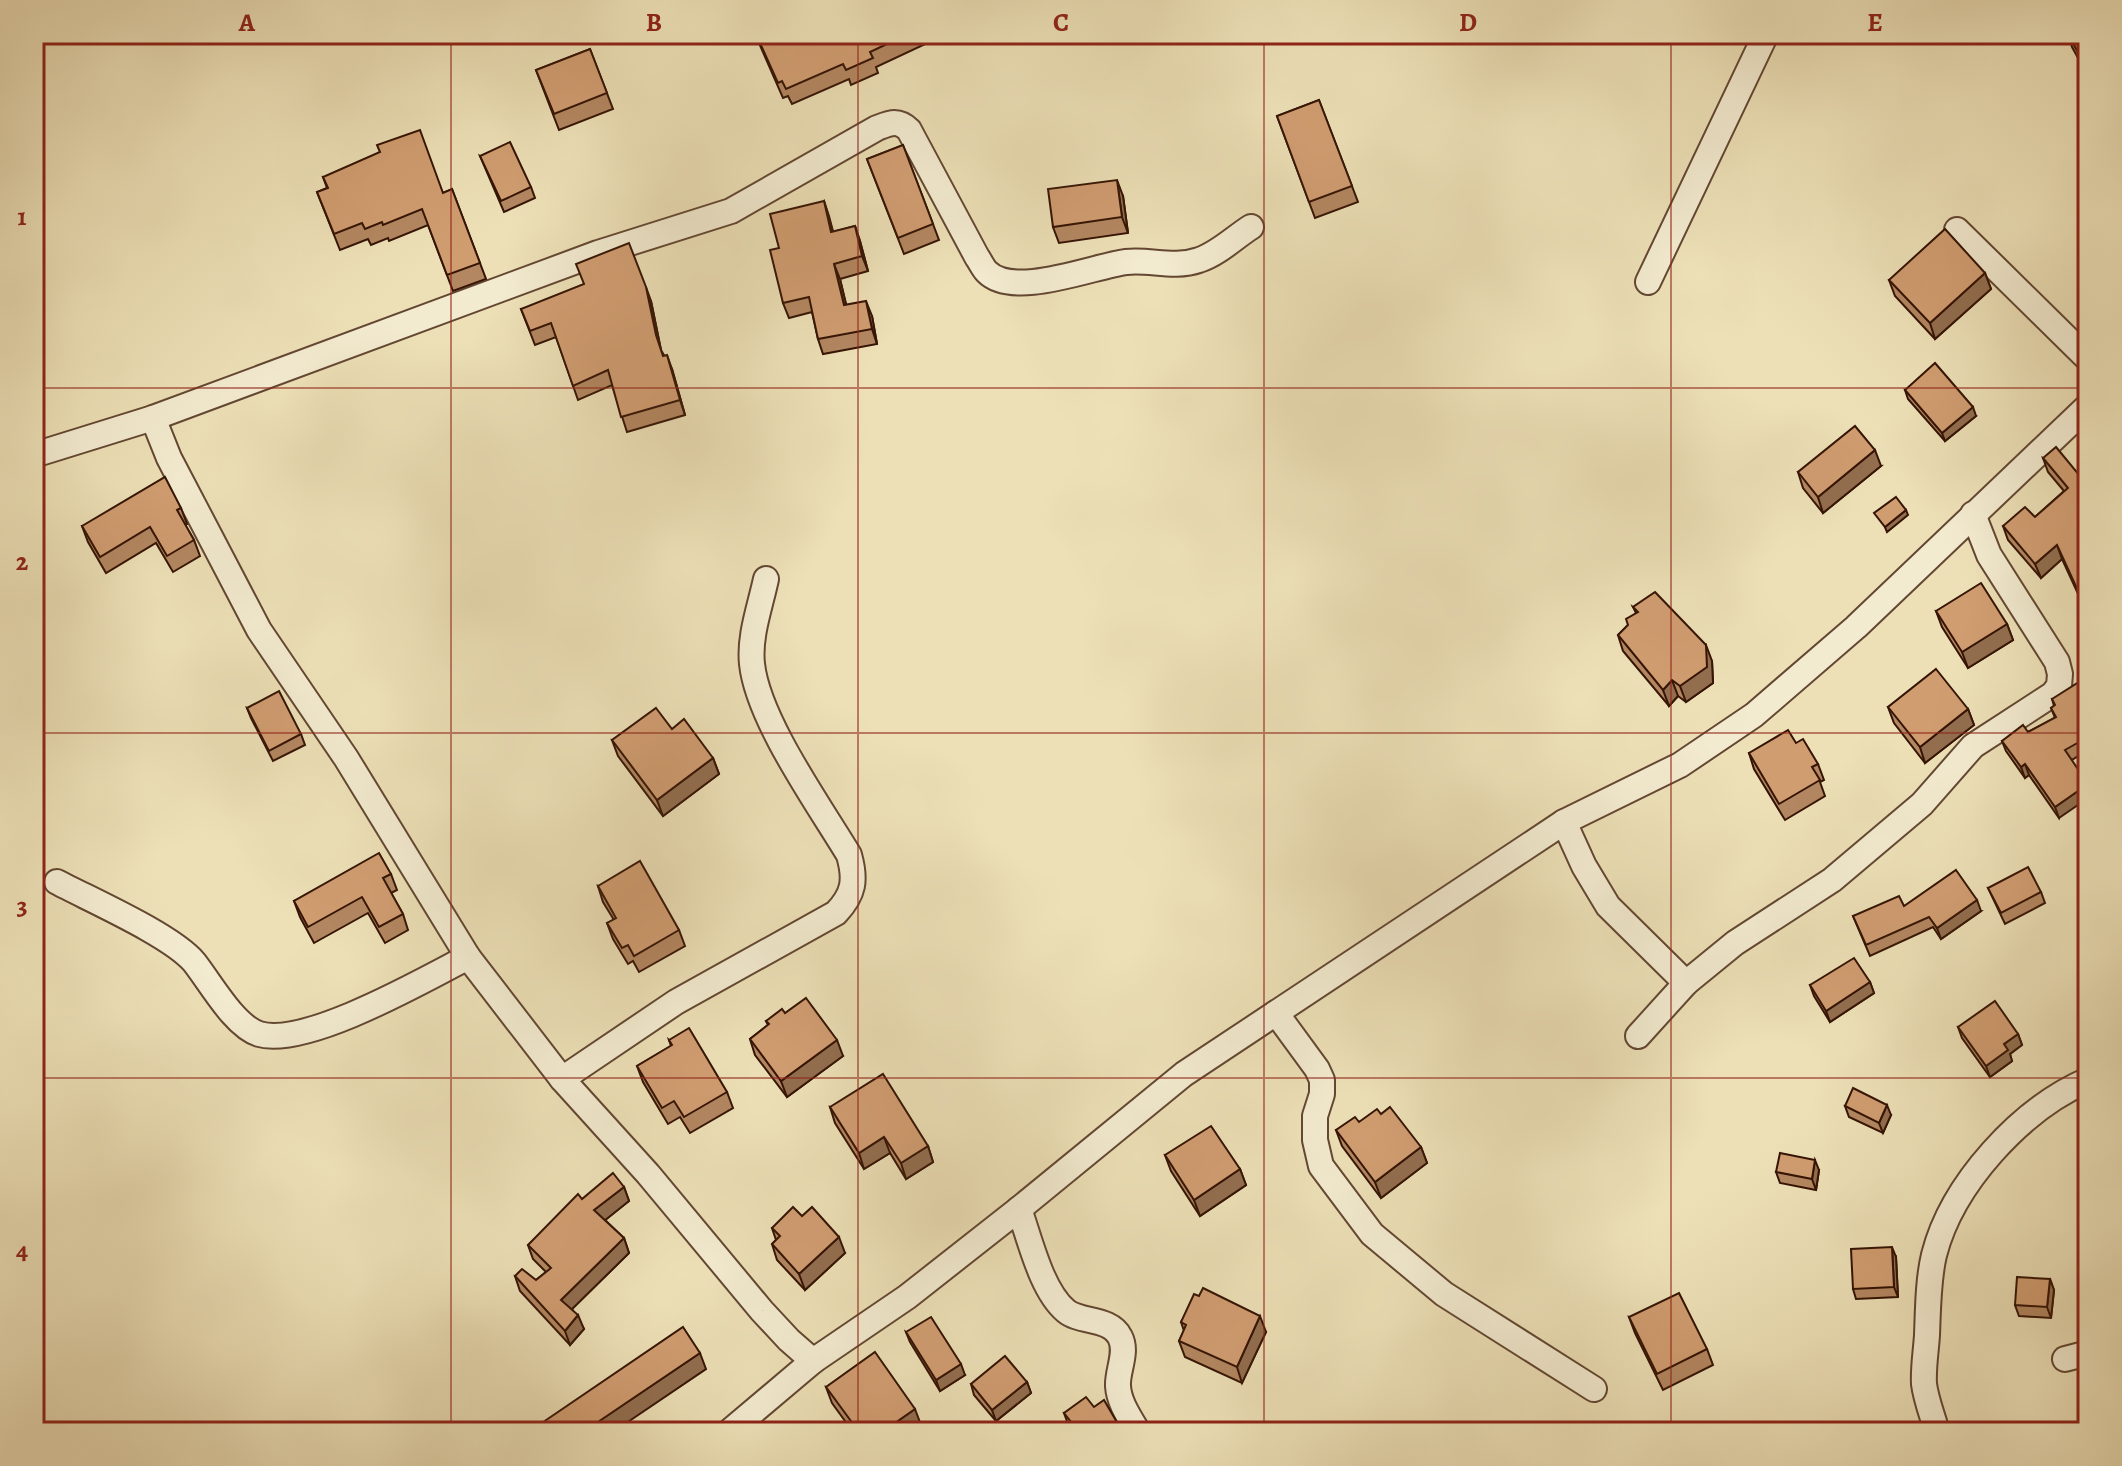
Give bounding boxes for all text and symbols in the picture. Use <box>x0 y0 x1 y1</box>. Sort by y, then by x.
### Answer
text: A <box>238 5 256 40</box>
text: B <box>646 5 662 40</box>
text: C <box>1053 5 1069 40</box>
text: D <box>1459 5 1477 40</box>
text: E <box>1867 5 1883 40</box>
text: 1 <box>17 199 27 234</box>
text: 2 <box>16 544 29 579</box>
text: 3 <box>16 888 28 923</box>
text: 4 <box>16 1233 28 1268</box>

